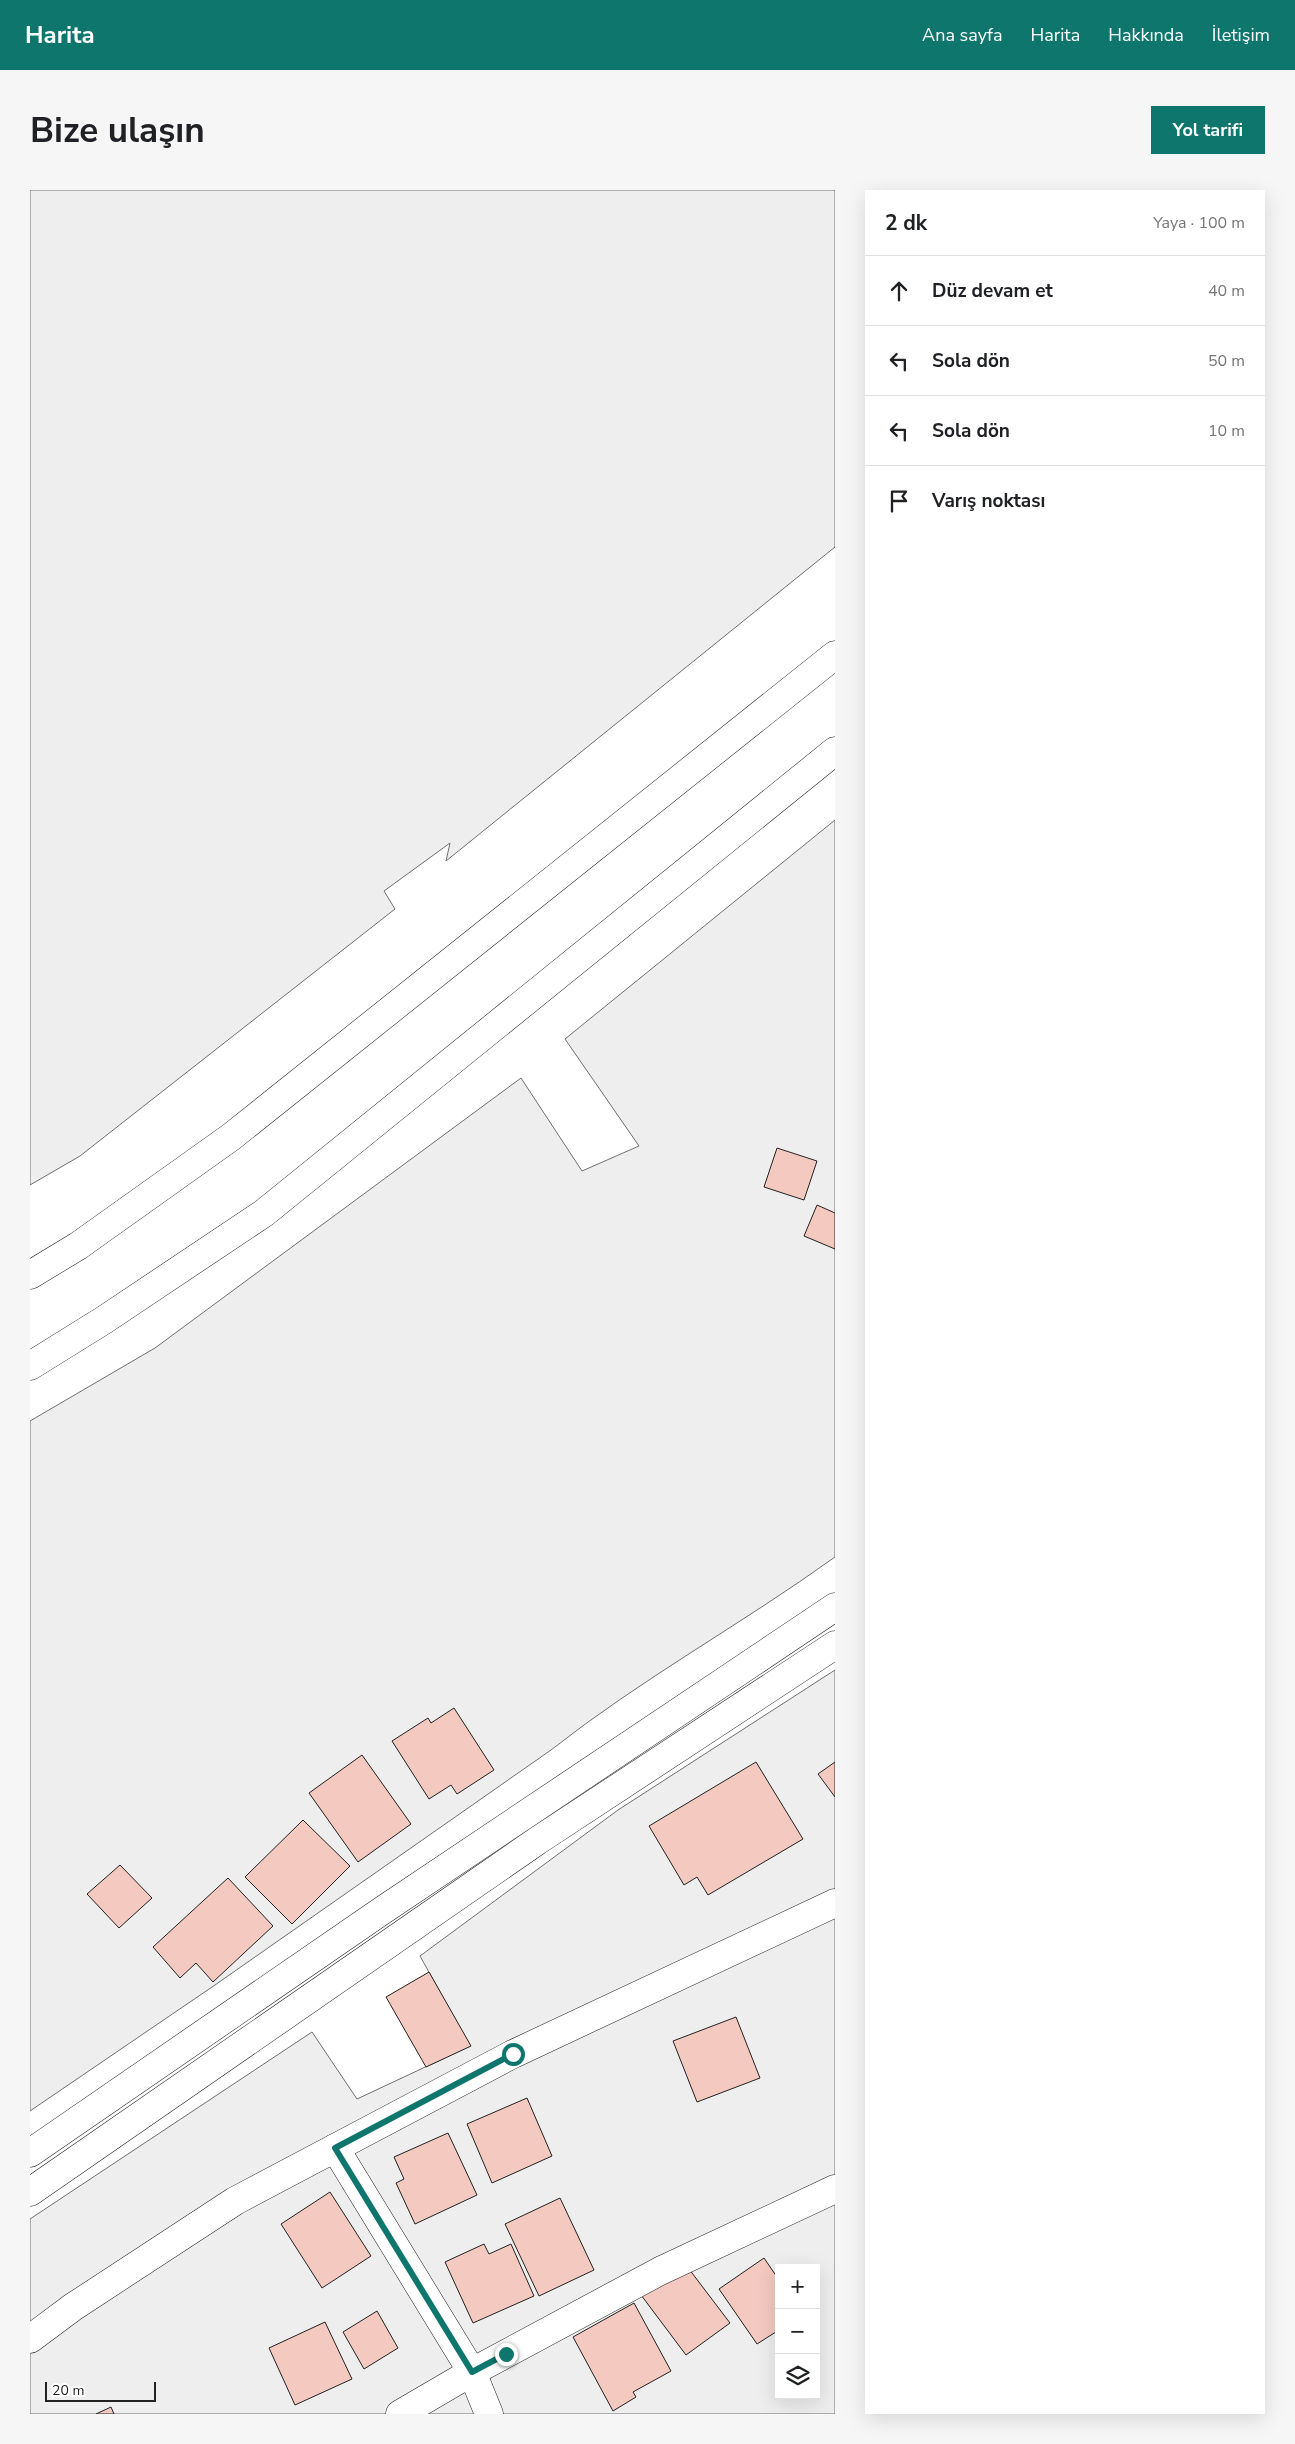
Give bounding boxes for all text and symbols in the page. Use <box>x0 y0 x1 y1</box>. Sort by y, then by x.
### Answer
text: Harita <box>25 19 95 51</box>
text: Ana sayfa <box>922 23 1002 47</box>
text: Harita <box>1030 23 1080 47</box>
text: Hakkında <box>1108 23 1184 47</box>
text: İletişim <box>1212 23 1270 47</box>
button: Yol tarifi <box>1151 106 1265 154</box>
text: Bize ulaşın <box>30 107 205 154</box>
text: 2 dk <box>885 209 927 237</box>
text: Yaya · 100 m <box>1153 212 1245 234</box>
icon: ahead <box>885 277 913 305</box>
text: Düz devam et <box>932 278 1053 304</box>
text: 40 m <box>1208 280 1245 302</box>
icon: left <box>885 347 913 375</box>
text: Sola dön <box>932 348 1010 374</box>
text: 50 m <box>1208 350 1245 372</box>
icon: left <box>885 417 913 445</box>
text: Sola dön <box>932 418 1010 444</box>
text: 10 m <box>1208 420 1245 442</box>
icon: arrive <box>885 487 913 515</box>
text: Varış noktası <box>932 488 1045 514</box>
route start <box>502 2043 525 2066</box>
map controls <box>775 2264 820 2399</box>
button: + <box>775 2264 820 2309</box>
button: − <box>775 2309 820 2354</box>
route end <box>495 2343 518 2366</box>
button: layers <box>775 2354 820 2399</box>
scale bar <box>45 2379 156 2402</box>
text: 20 m <box>52 2381 84 2400</box>

